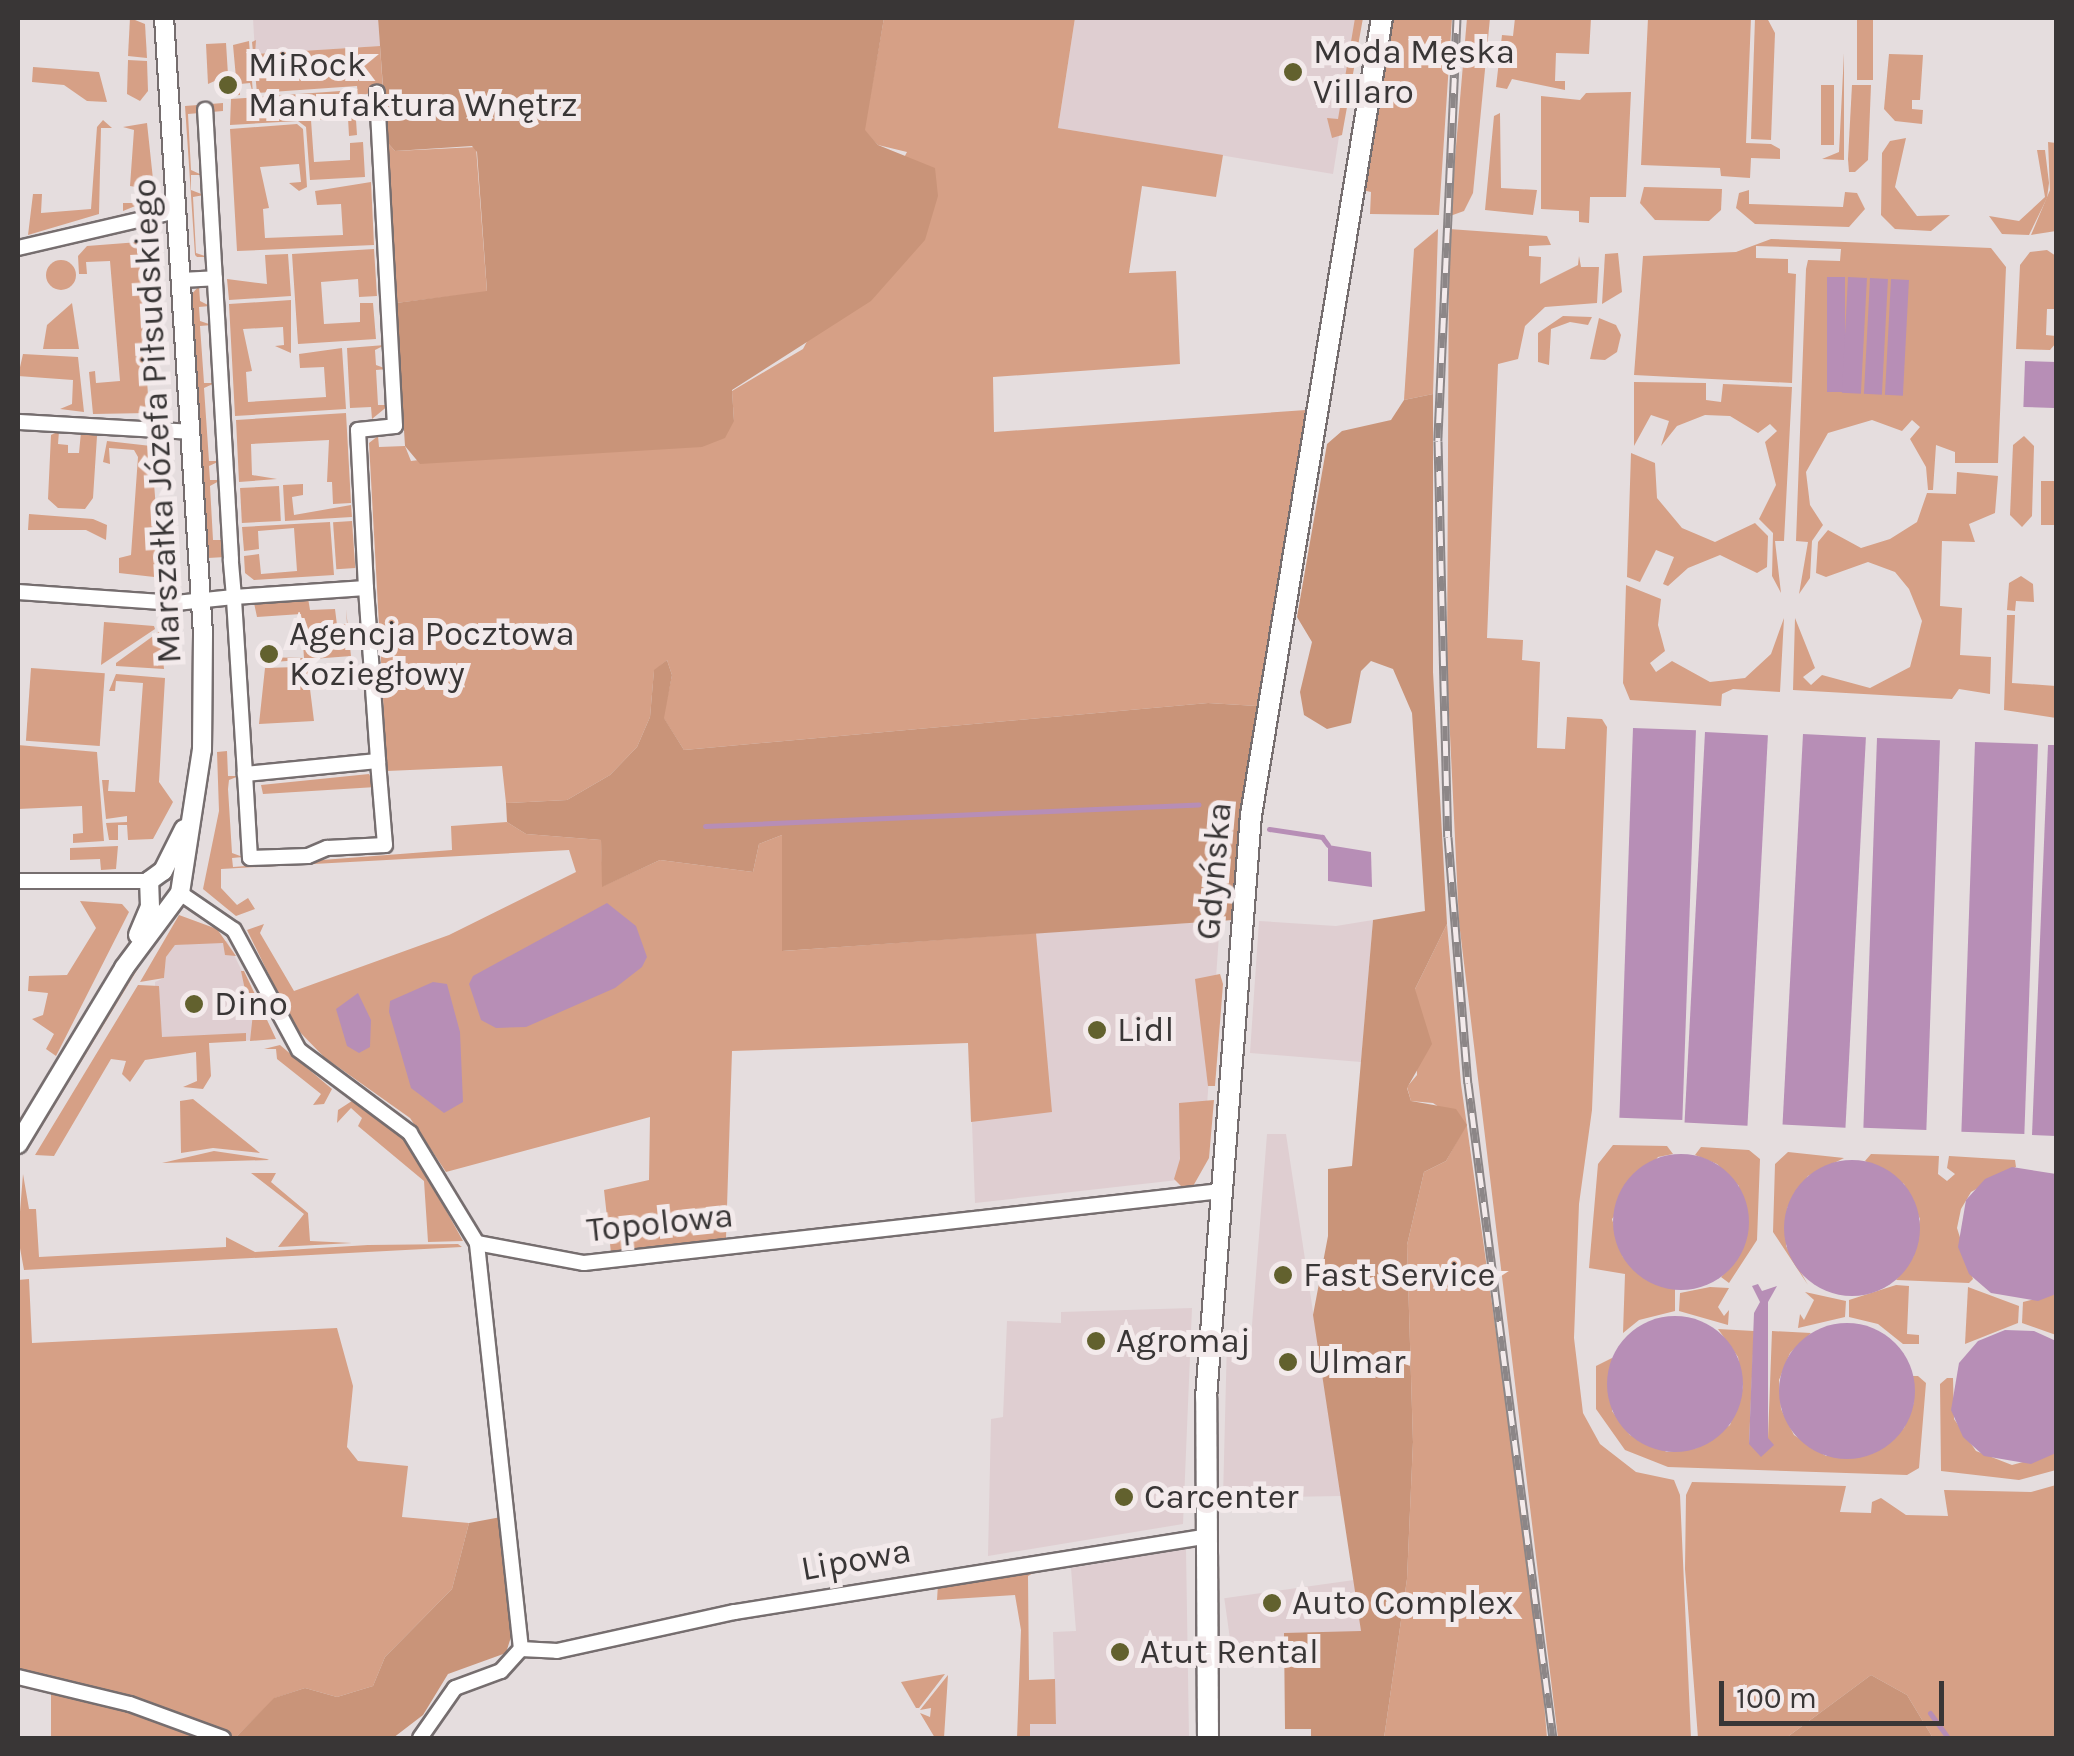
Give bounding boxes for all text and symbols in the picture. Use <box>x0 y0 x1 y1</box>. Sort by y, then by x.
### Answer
place label: Moda Męska Villaro <box>1313 31 1515 113</box>
place label: MiRock Manufaktura Wnętrz <box>248 44 578 126</box>
marker: Moda Męska Villaro <box>1282 61 1304 83</box>
marker: MiRock Manufaktura Wnętrz <box>217 74 239 96</box>
street label: Marszałka Józefa Piłsudskiego <box>123 177 191 665</box>
place label: Agencja Pocztowa Koziegłowy <box>289 613 575 695</box>
marker: Agencja Pocztowa Koziegłowy <box>258 643 280 665</box>
street label: Gdyńska <box>1187 800 1241 942</box>
place label: Dino <box>214 983 288 1025</box>
marker: Dino <box>183 993 205 1015</box>
place label: Lidl <box>1117 1009 1174 1051</box>
marker: Lidl <box>1086 1019 1108 1041</box>
street label: Topolowa <box>585 1194 735 1252</box>
place label: Fast Service <box>1303 1254 1495 1296</box>
marker: Fast Service <box>1272 1264 1294 1286</box>
place label: Agromaj <box>1116 1320 1251 1362</box>
marker: Agromaj <box>1085 1330 1107 1352</box>
place label: Ulmar <box>1308 1341 1405 1383</box>
marker: Ulmar <box>1277 1351 1299 1373</box>
place label: Carcenter <box>1144 1476 1298 1518</box>
marker: Carcenter <box>1113 1486 1135 1508</box>
street label: Lipowa <box>798 1530 914 1590</box>
place label: Auto Complex <box>1292 1582 1513 1624</box>
marker: Auto Complex <box>1261 1592 1283 1614</box>
place label: Atut Rental <box>1140 1631 1319 1673</box>
marker: Atut Rental <box>1109 1641 1131 1663</box>
scale bar <box>1724 1661 1949 1723</box>
text: 100 m <box>1736 1680 1817 1716</box>

